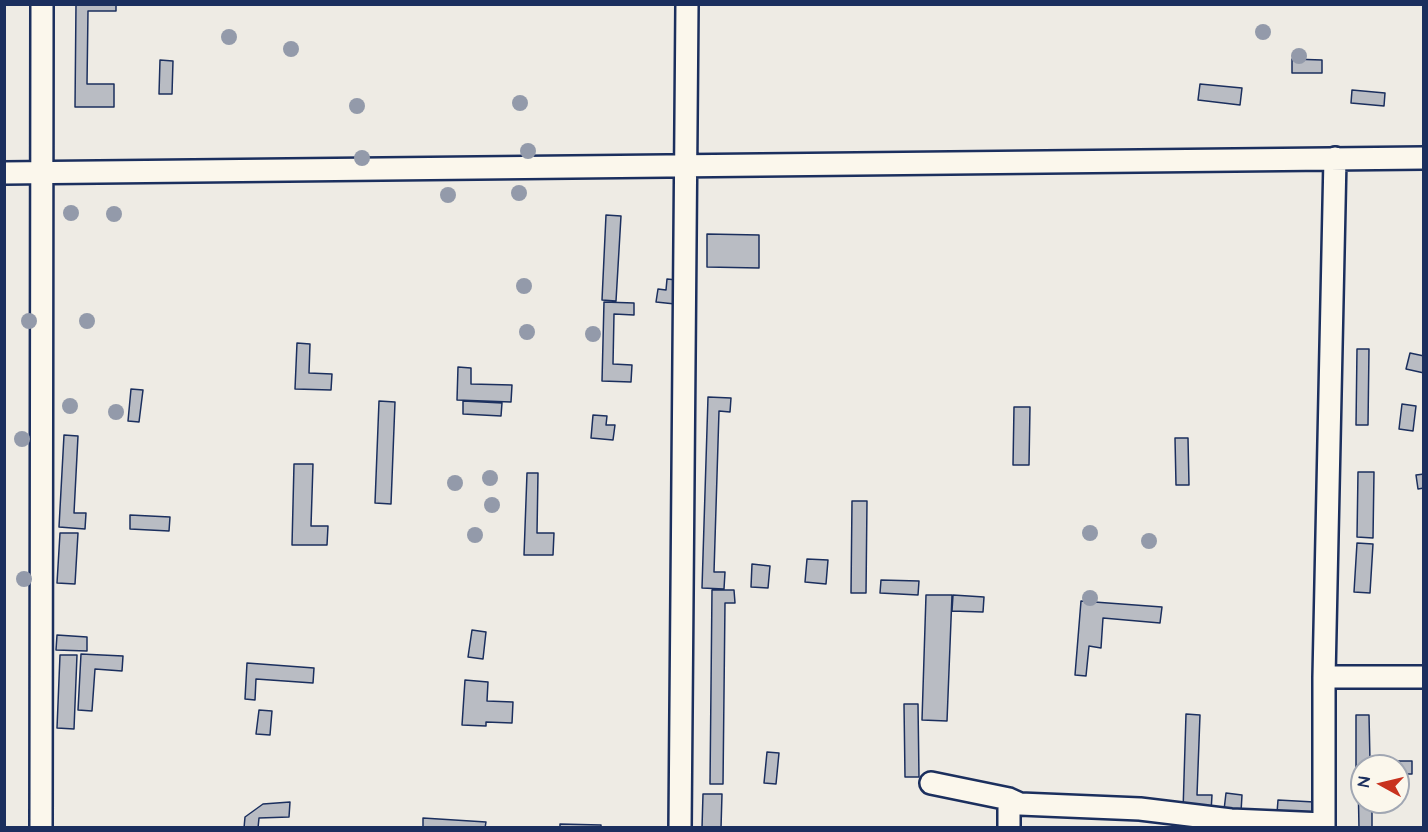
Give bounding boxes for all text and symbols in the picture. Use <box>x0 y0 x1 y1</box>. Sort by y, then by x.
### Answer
north arrow <box>1350 754 1410 814</box>
text: N <box>1353 775 1376 788</box>

